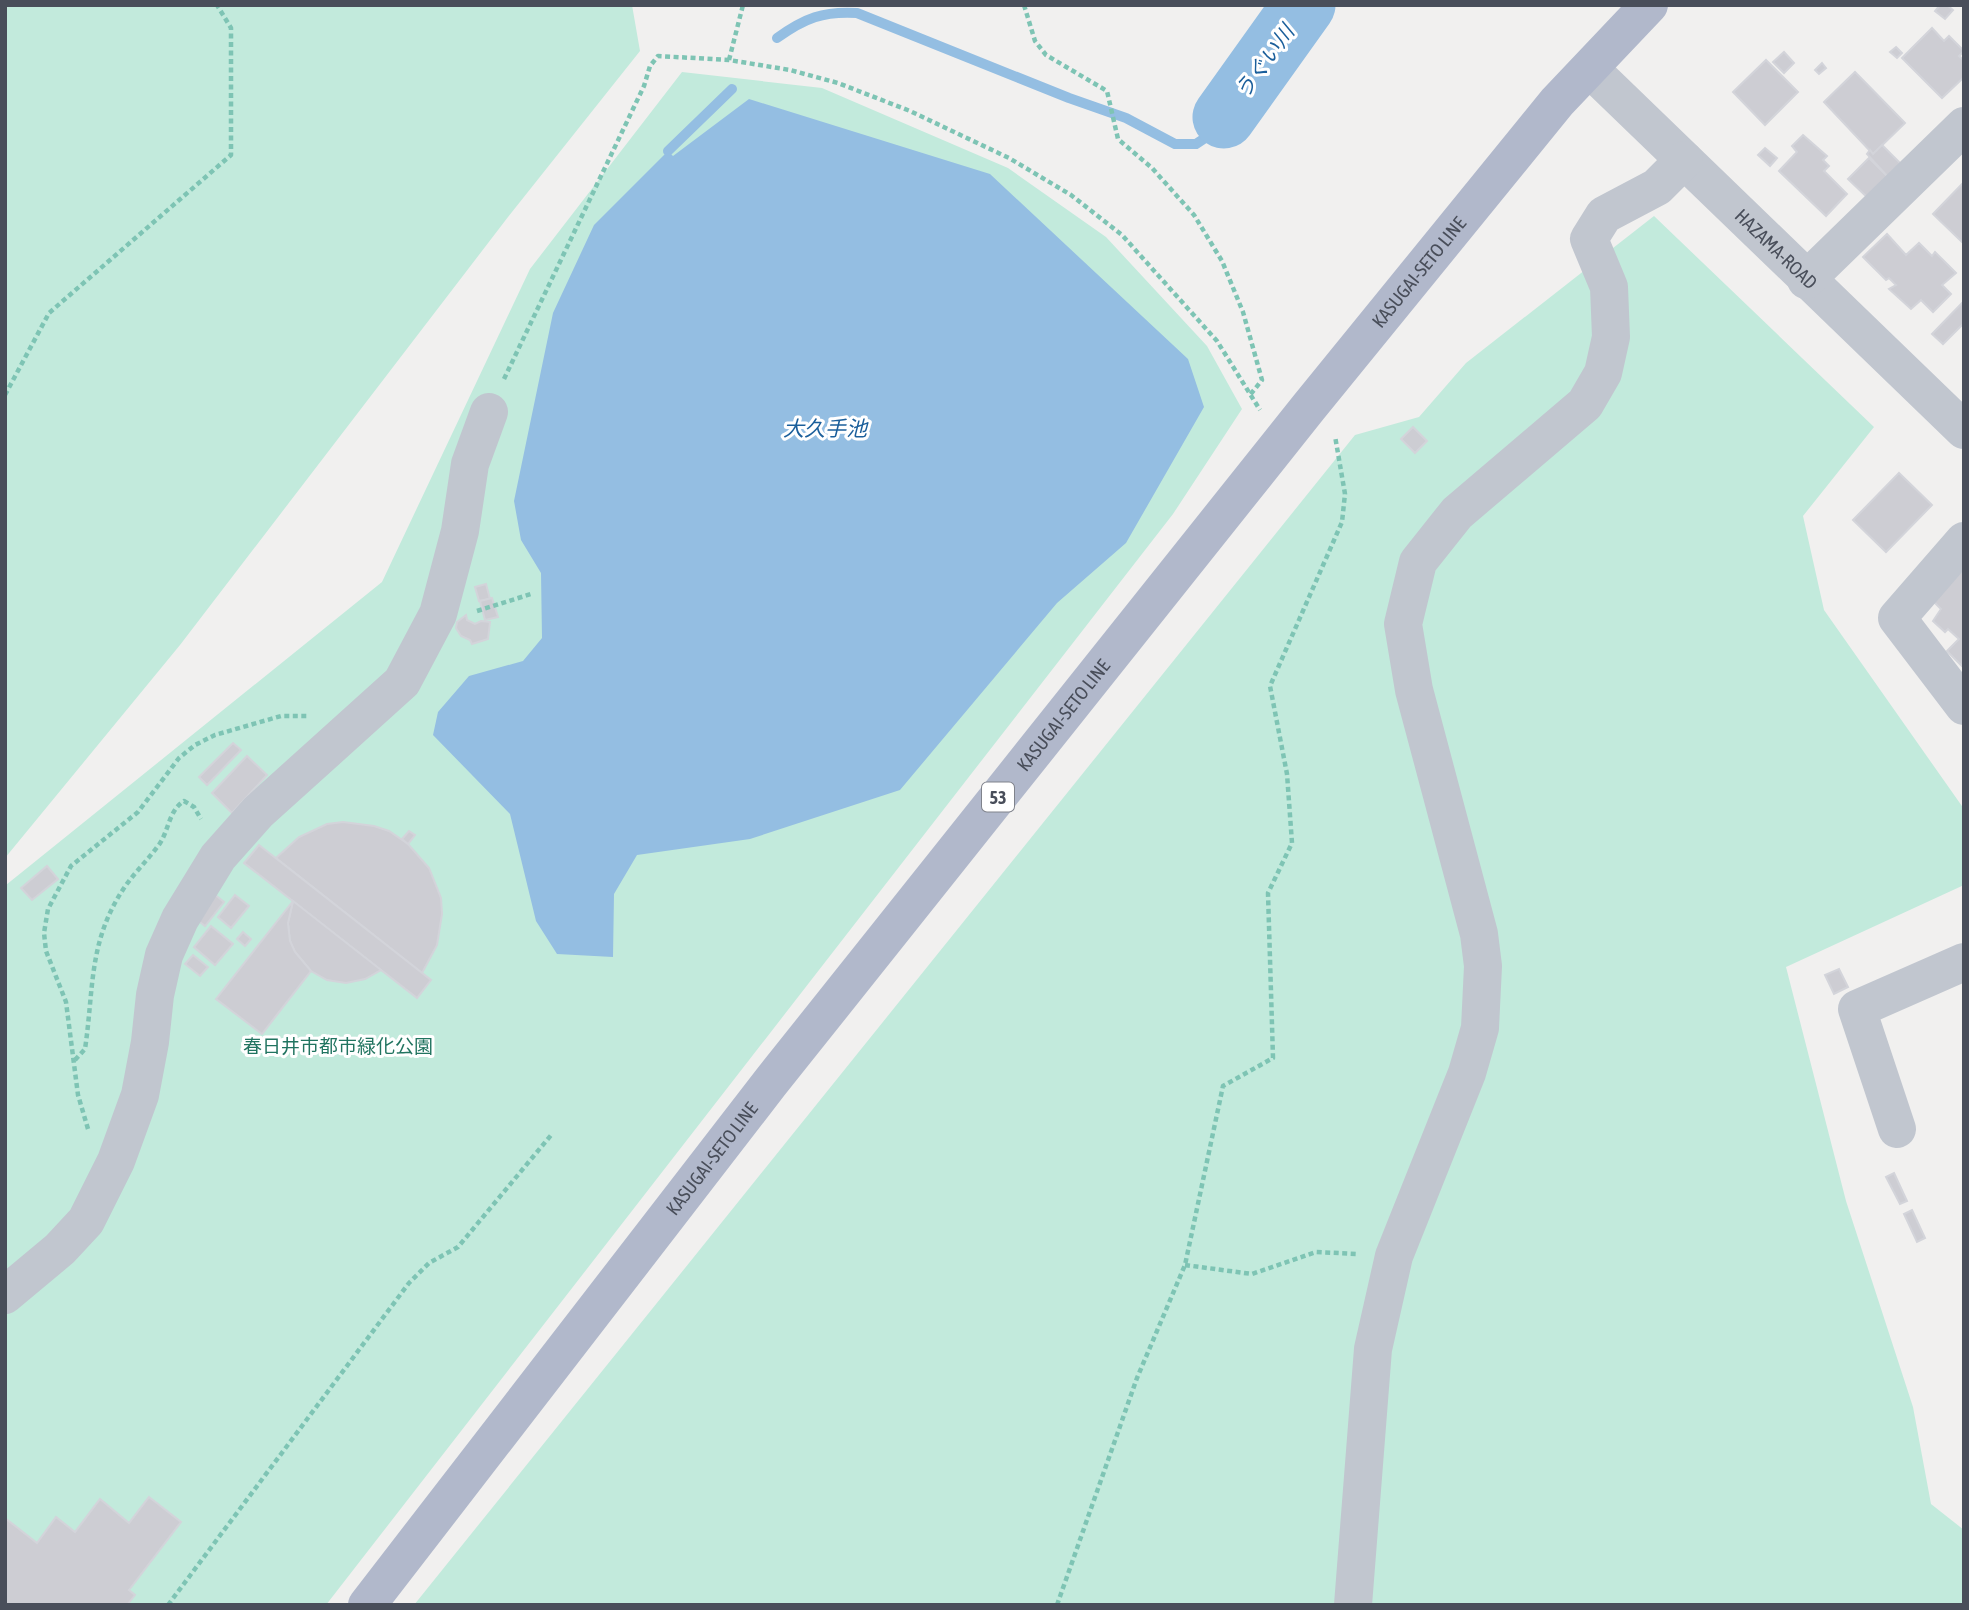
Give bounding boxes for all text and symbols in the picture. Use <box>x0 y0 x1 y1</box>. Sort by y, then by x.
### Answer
water label: うぐい川 <box>1230 18 1300 102</box>
street label: HAZAMA-ROAD <box>1731 204 1822 293</box>
street label: KASUGAI-SETO LINE <box>1367 212 1470 332</box>
water label: 大久手池 <box>783 416 869 440</box>
street label: KASUGAI-SETO LINE <box>1012 655 1114 775</box>
road number: 53 <box>982 782 1014 812</box>
park label: 春日井市都市緑化公園 <box>243 1035 433 1057</box>
street label: KASUGAI-SETO LINE <box>661 1098 762 1219</box>

